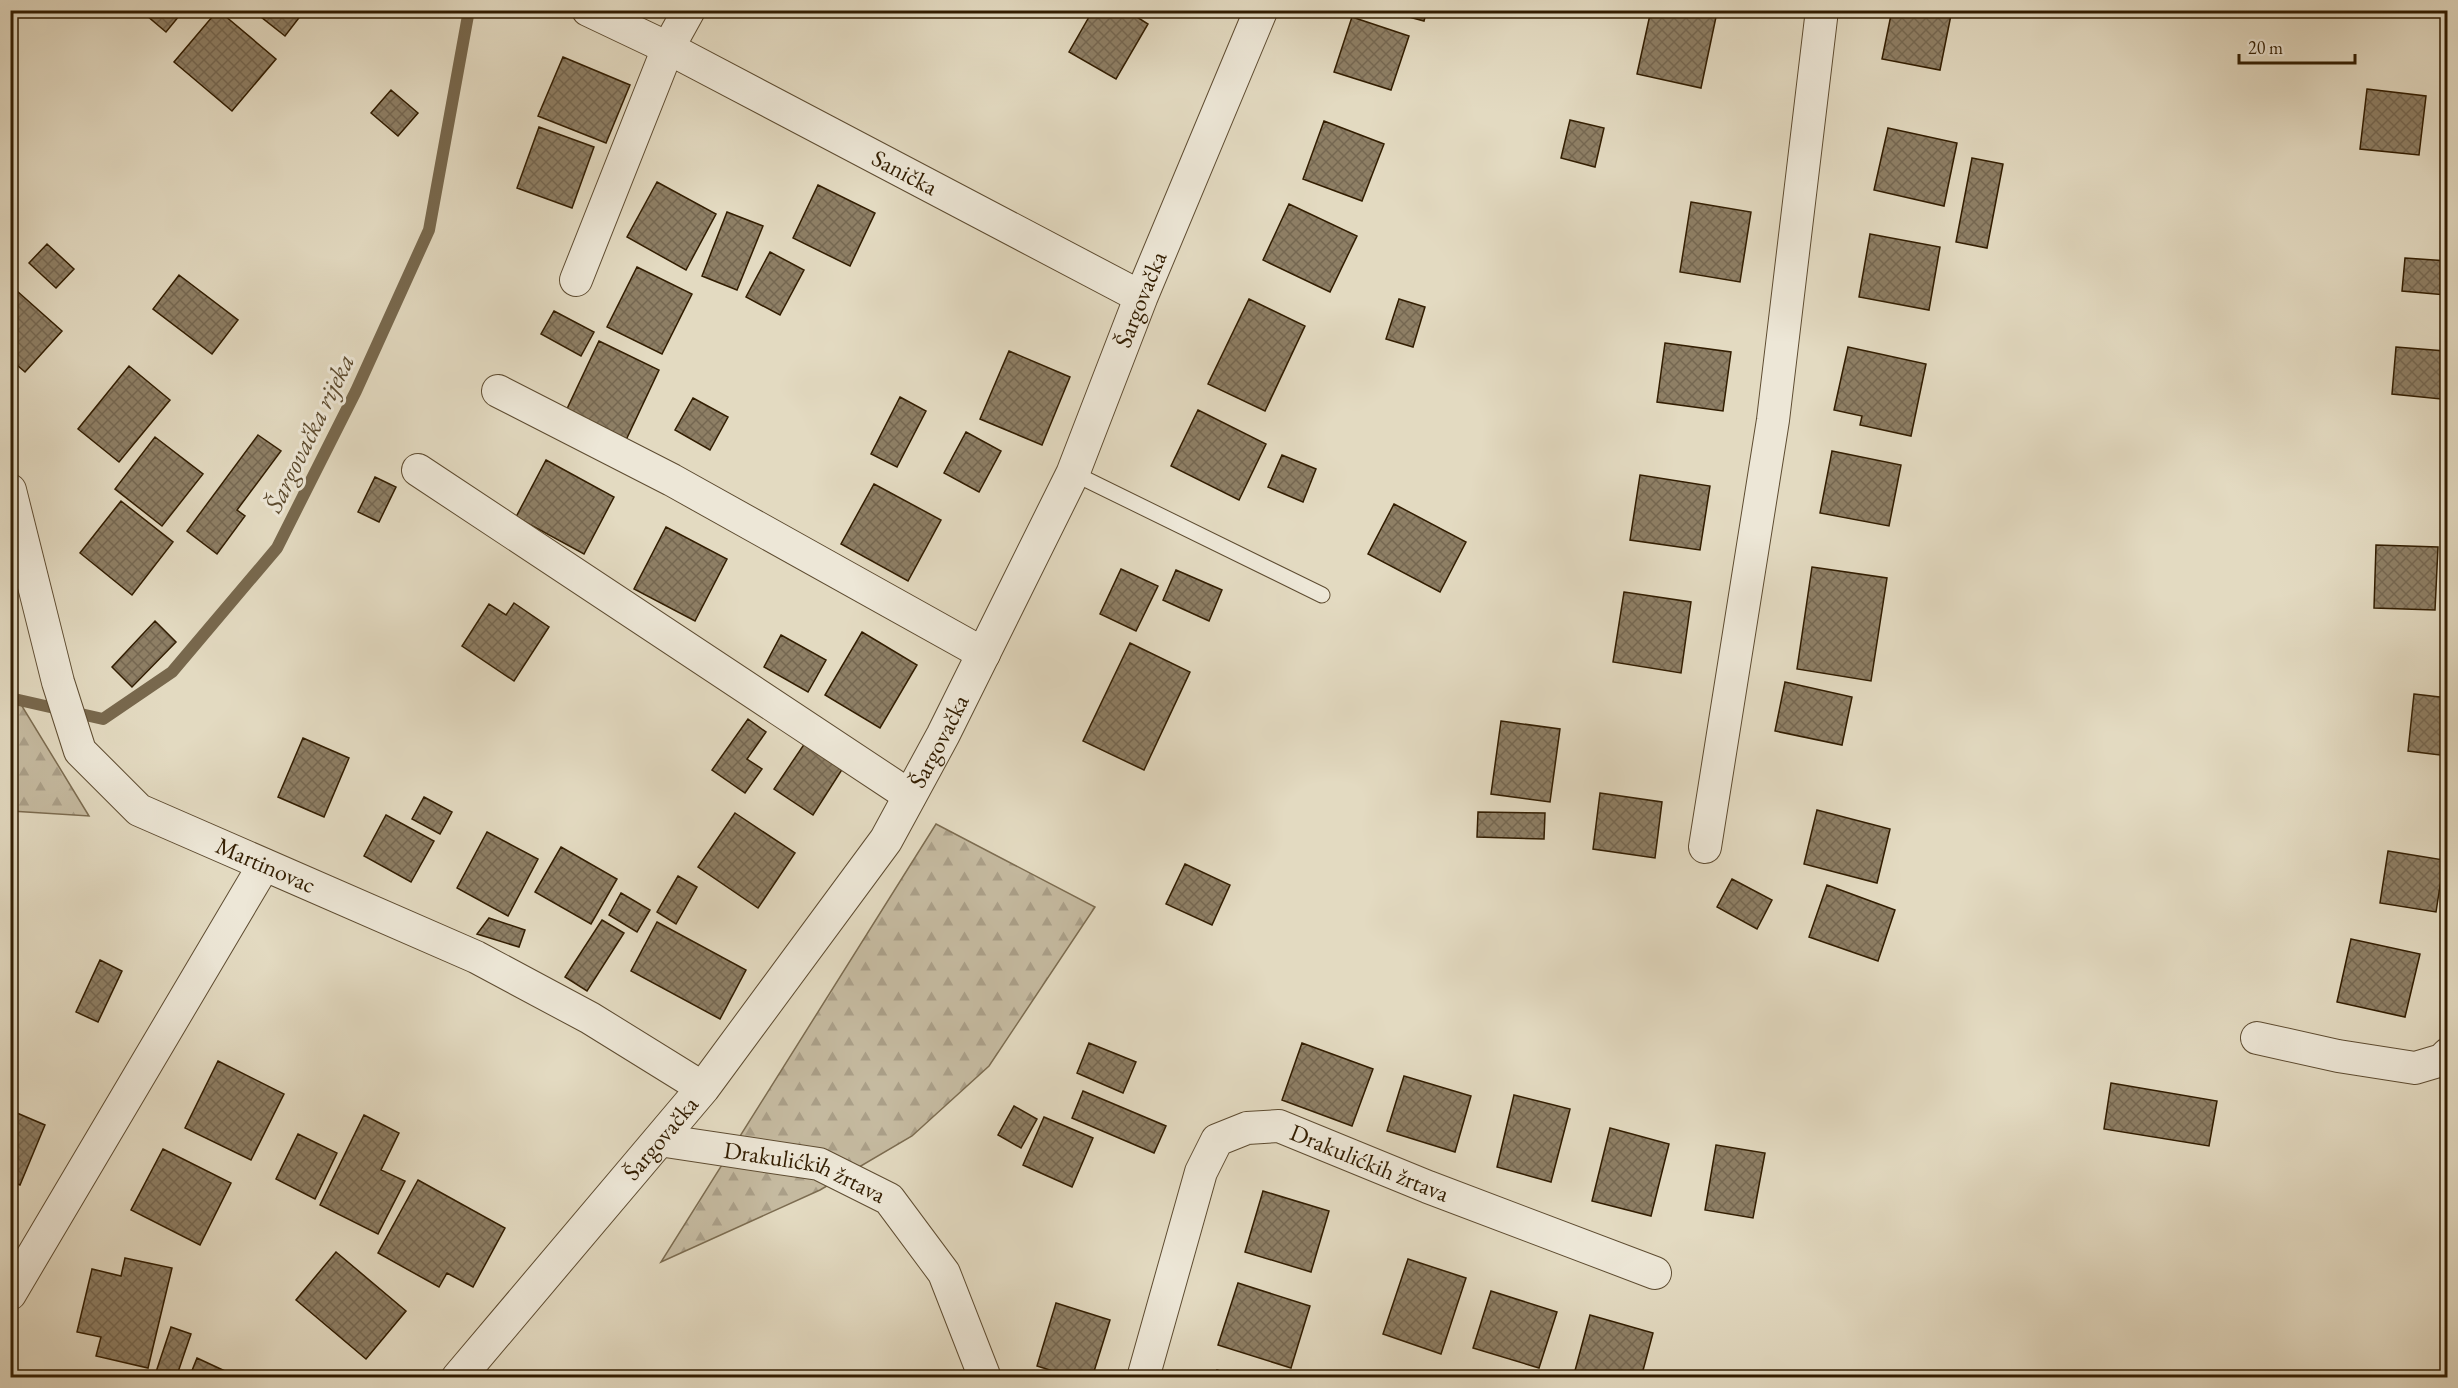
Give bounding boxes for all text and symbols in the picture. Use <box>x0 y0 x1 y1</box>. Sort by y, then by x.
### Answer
scale bar <box>2239 27 2354 65</box>
text: 20 m <box>2248 36 2283 59</box>
street label: Sanička <box>867 142 943 202</box>
street label: Šargovačka <box>1107 246 1174 352</box>
water label: Šargovačka rijeka <box>256 348 362 519</box>
street label: Šargovačka <box>901 689 976 793</box>
street label: Martinovac <box>211 829 321 900</box>
street label: Šargovačka <box>616 1089 705 1186</box>
street label: Drakulićkih žrtava <box>1286 1116 1454 1209</box>
street label: Drakulićkih žrtava <box>722 1134 892 1210</box>

